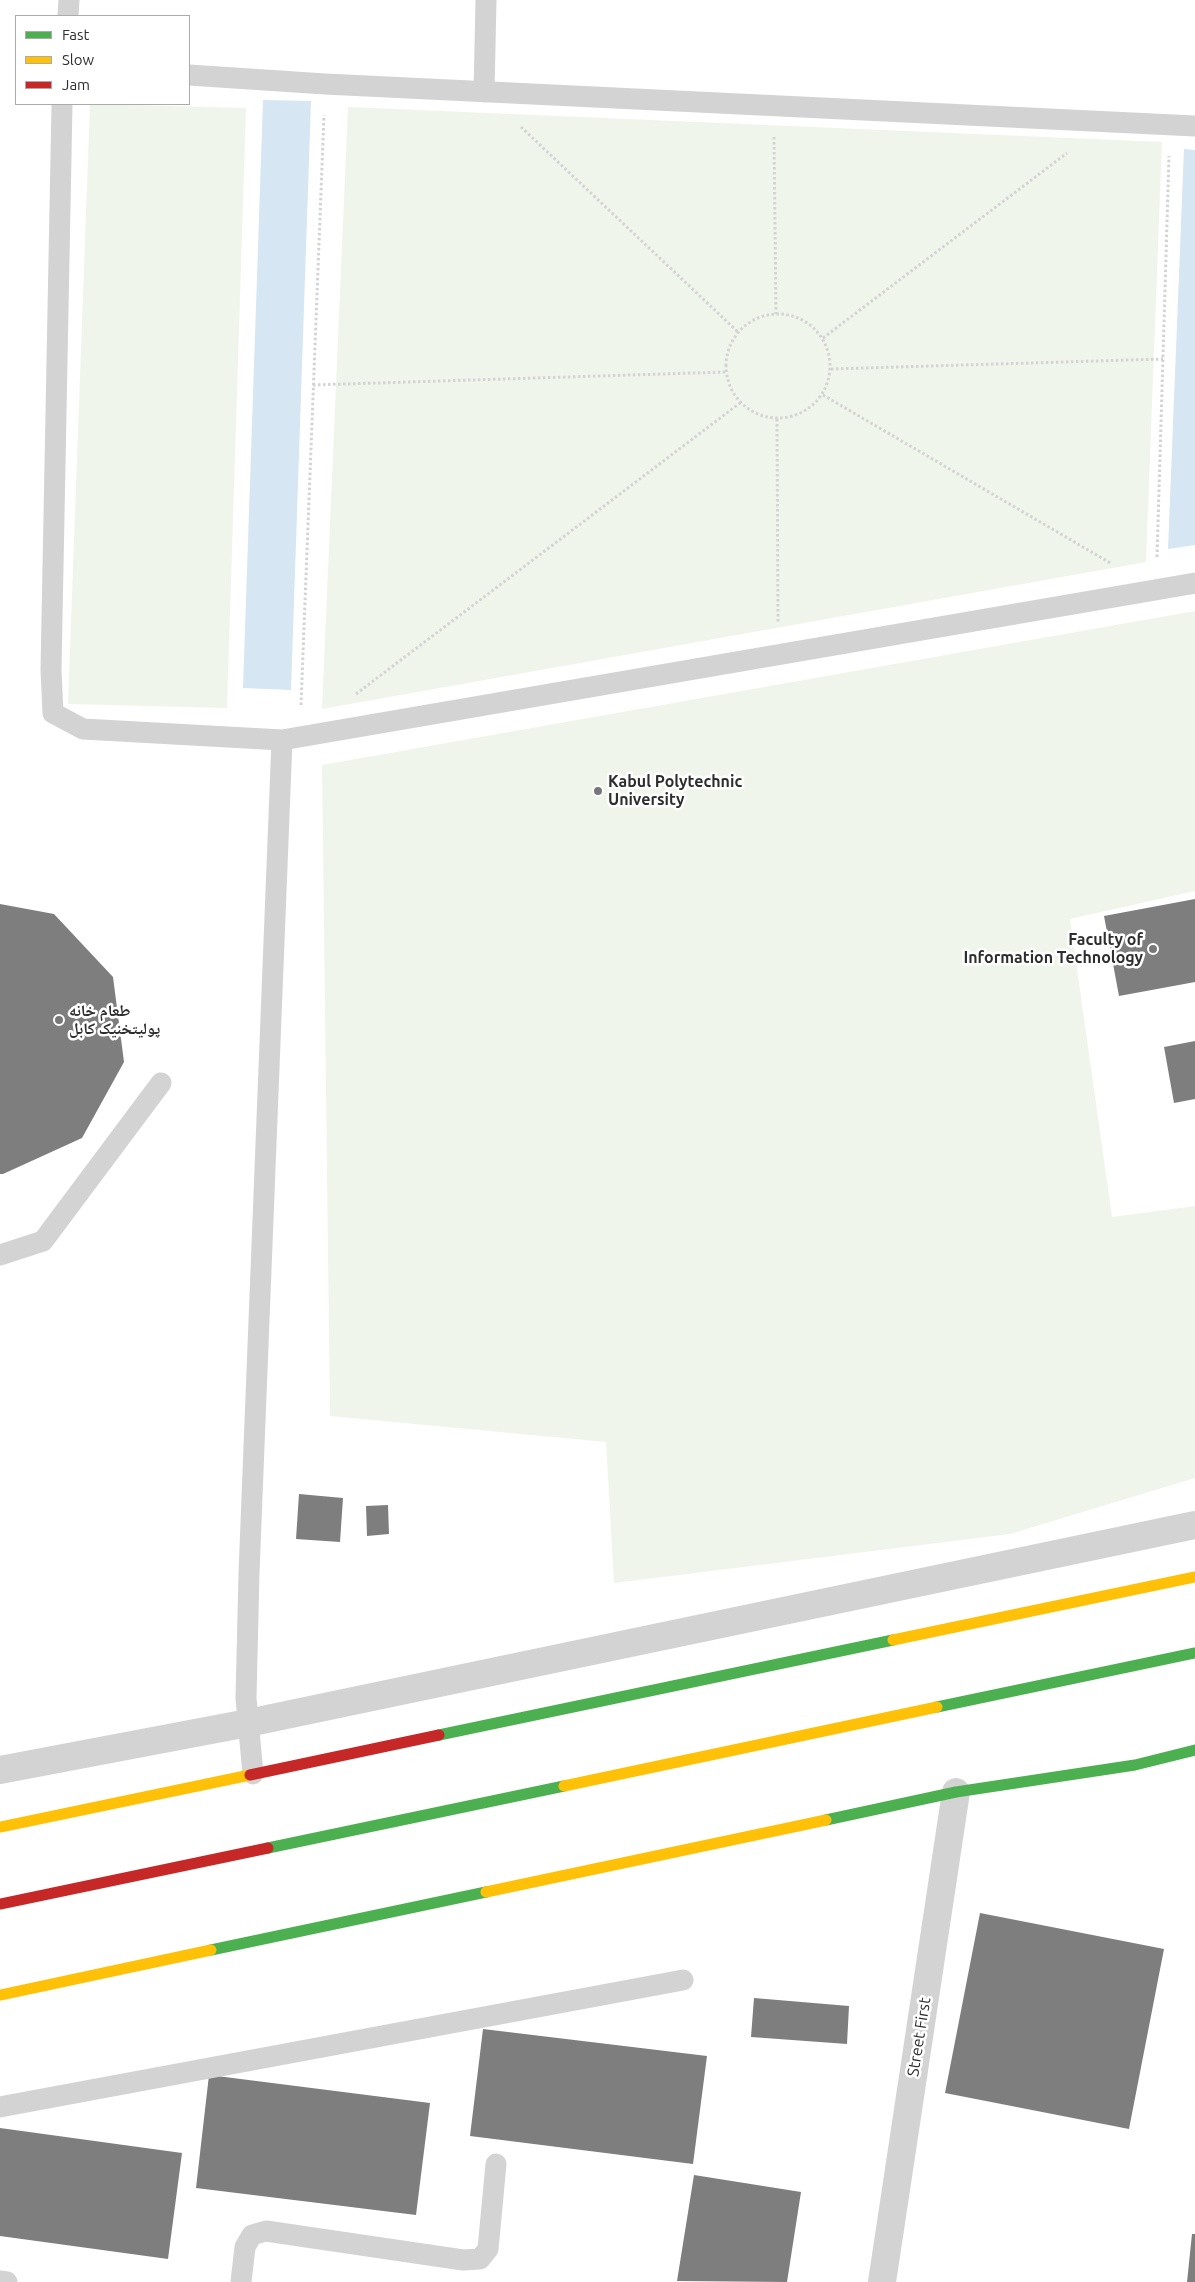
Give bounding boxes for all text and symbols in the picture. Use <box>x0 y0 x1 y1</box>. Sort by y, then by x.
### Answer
legend <box>15 15 190 105</box>
text: Fast <box>62 26 89 43</box>
text: Slow <box>62 51 94 68</box>
text: Jam <box>62 76 90 93</box>
place label: Kabul Polytechnic University <box>608 772 742 810</box>
marker: Kabul Polytechnic University <box>592 785 604 797</box>
place label: Faculty of Information Technology <box>963 930 1143 968</box>
marker: Faculty of Information Technology <box>1147 943 1159 955</box>
place label: طعام خانه پولیتخنیک کابل <box>69 1001 160 1039</box>
marker: طعام خانه پولیتخنیک کابل <box>53 1014 65 1026</box>
street label: Street First <box>903 1996 935 2078</box>

